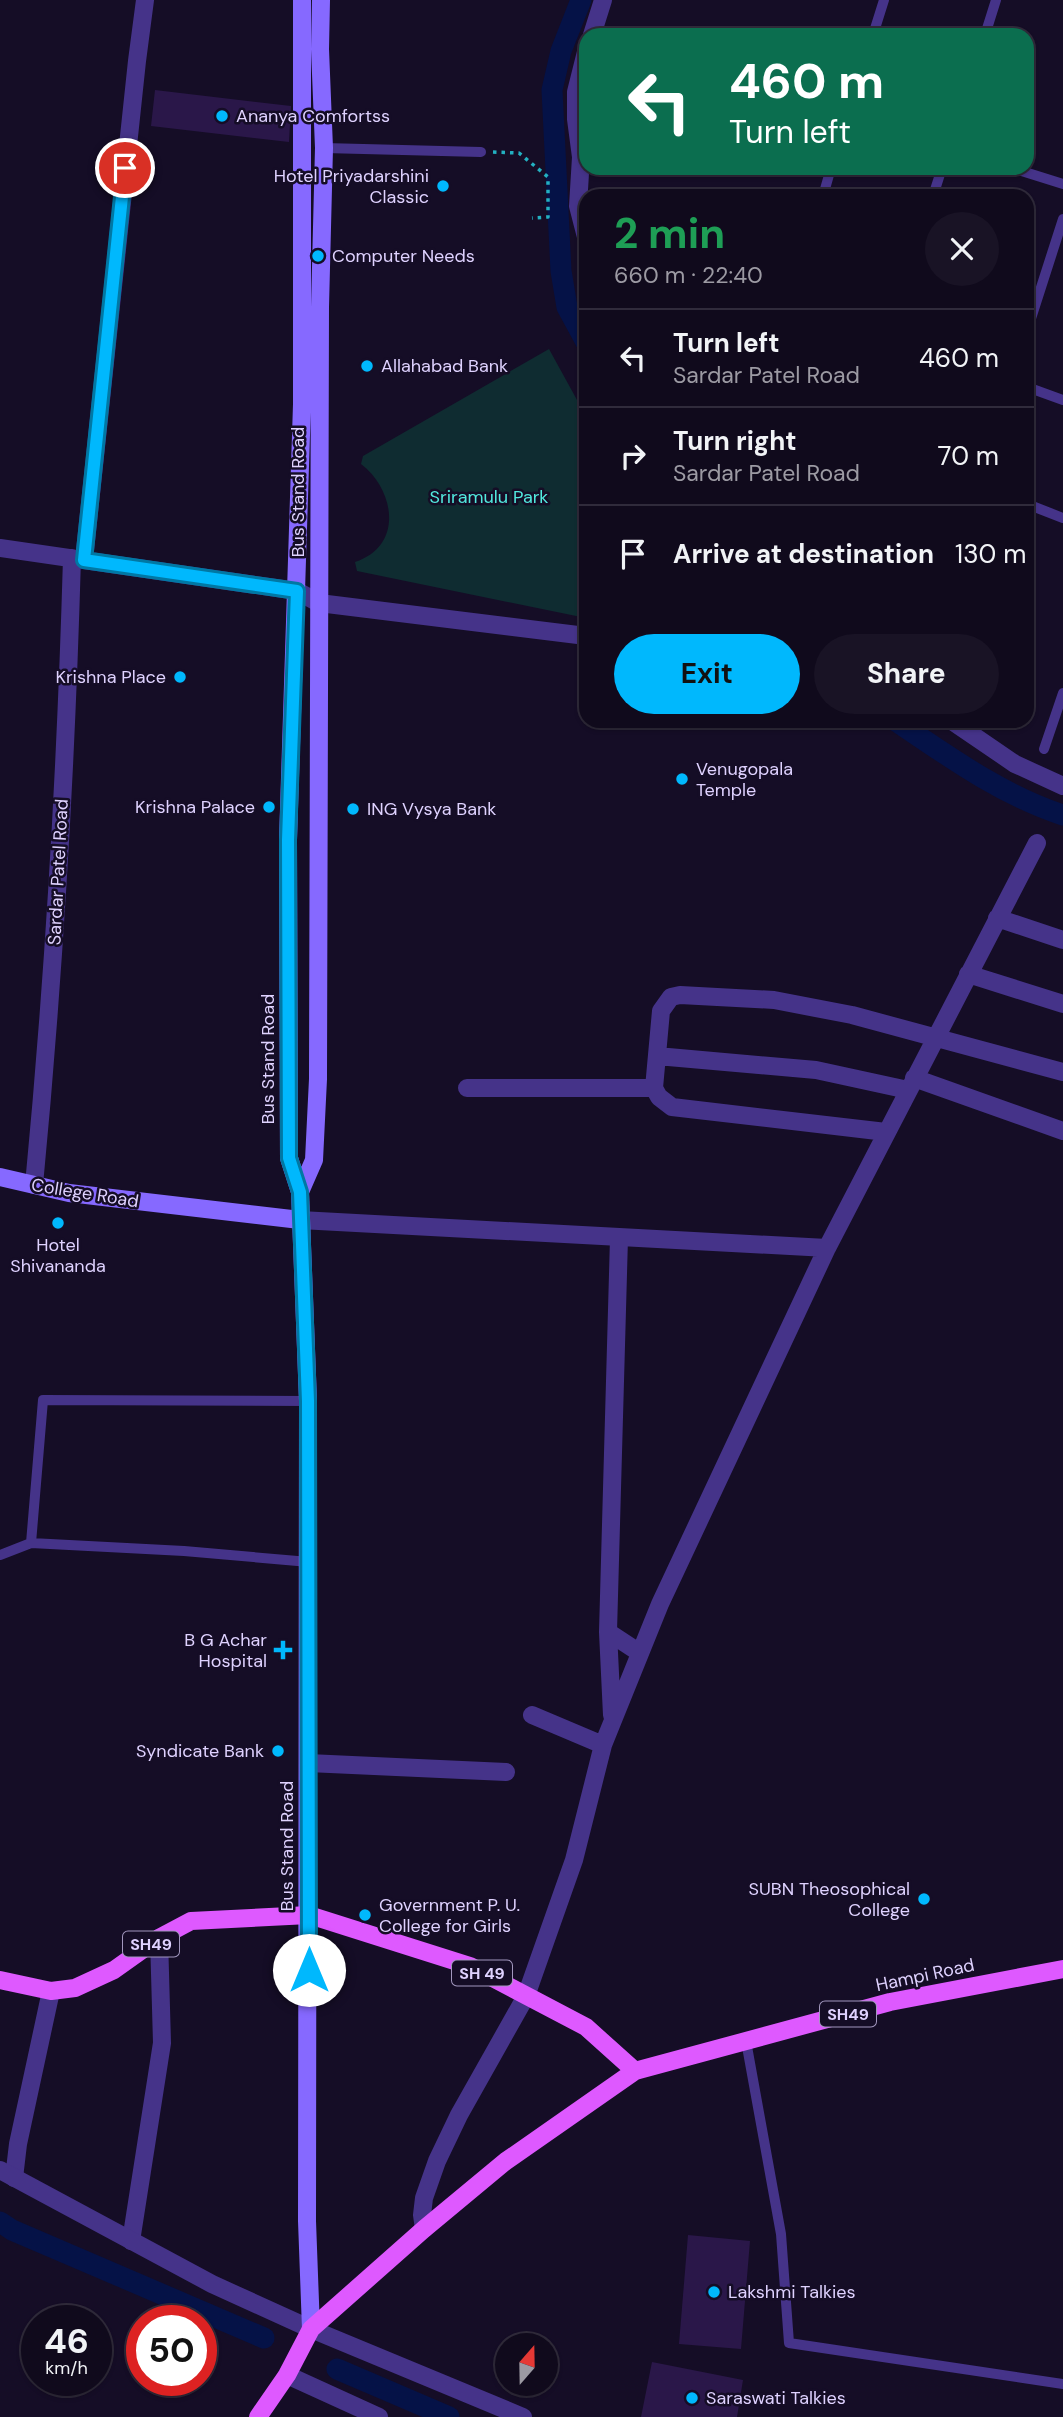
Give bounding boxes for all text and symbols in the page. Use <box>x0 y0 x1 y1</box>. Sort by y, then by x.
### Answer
text: 460 m <box>729 49 884 113</box>
icon: left <box>614 56 705 147</box>
place label: Ananya Comfortss <box>236 104 390 128</box>
marker: Ananya Comfortss <box>214 108 230 124</box>
text: Turn left <box>729 111 851 153</box>
pin <box>95 138 155 198</box>
icon: arrive <box>106 149 144 187</box>
place label: Hotel Priyadarshini Classic <box>274 164 429 209</box>
marker: Hotel Priyadarshini Classic <box>435 178 451 194</box>
text: 2 min <box>614 206 725 261</box>
button: close <box>925 212 999 286</box>
place label: Computer Needs <box>332 244 475 268</box>
marker: Computer Needs <box>310 248 326 264</box>
text: 660 m · 22:40 <box>614 260 763 290</box>
text: Turn left <box>673 326 780 360</box>
icon: left <box>614 339 652 377</box>
text: 460 m <box>919 341 999 375</box>
place label: Allahabad Bank <box>381 354 508 378</box>
marker: Allahabad Bank <box>359 358 375 374</box>
text: Sardar Patel Road <box>673 360 860 390</box>
text: Turn right <box>673 424 797 458</box>
street label: Bus Stand Road <box>286 427 310 557</box>
icon: right <box>614 437 652 475</box>
text: 70 m <box>938 439 999 473</box>
text: Sardar Patel Road <box>673 458 860 488</box>
park label: Sriramulu Park <box>430 485 548 509</box>
icon: arrive <box>614 535 652 573</box>
text: Arrive at destination <box>673 537 934 571</box>
text: 130 m <box>955 537 1026 571</box>
button: Exit <box>614 634 800 714</box>
button: Share <box>814 634 999 714</box>
place label: Krishna Place <box>55 665 166 689</box>
marker: Krishna Place <box>172 669 188 685</box>
place label: Venugopala Temple <box>696 757 793 802</box>
marker: Venugopala Temple <box>674 771 690 787</box>
place label: Krishna Palace <box>135 795 255 819</box>
place label: ING Vysya Bank <box>367 797 496 821</box>
street label: Sardar Patel Road <box>42 798 74 946</box>
marker: Krishna Palace <box>261 799 277 815</box>
marker: ING Vysya Bank <box>345 801 361 817</box>
street label: Bus Stand Road <box>256 994 280 1124</box>
street label: College Road <box>30 1173 140 1213</box>
marker: Hotel Shivananda <box>50 1215 66 1231</box>
place label: Hotel Shivananda <box>10 1233 106 1278</box>
place label: B G Achar Hospital <box>184 1628 267 1673</box>
marker: B G Achar Hospital <box>273 1640 293 1660</box>
place label: Syndicate Bank <box>136 1739 264 1763</box>
marker: Syndicate Bank <box>270 1743 286 1759</box>
street label: Bus Stand Road <box>275 1781 299 1911</box>
place label: SUBN Theosophical College <box>749 1877 910 1922</box>
marker: SUBN Theosophical College <box>916 1891 932 1907</box>
place label: Government P. U. College for Girls <box>379 1893 520 1938</box>
marker: Government P. U. College for Girls <box>357 1907 373 1923</box>
road number: SH49 <box>123 1932 179 1956</box>
position arrow <box>272 1933 346 2007</box>
street label: Hampi Road <box>873 1953 977 1997</box>
road number: SH 49 <box>452 1960 512 1985</box>
road number: SH49 <box>820 2002 876 2026</box>
place label: Lakshmi Talkies <box>728 2280 856 2304</box>
marker: Lakshmi Talkies <box>706 2284 722 2300</box>
speed limit sign: 50 <box>126 2305 217 2396</box>
text: 46 <box>44 2318 89 2364</box>
north arrow <box>495 2333 558 2396</box>
map controls <box>495 2333 558 2396</box>
text: km/h <box>45 2356 88 2380</box>
place label: Saraswati Talkies <box>706 2386 846 2410</box>
marker: Saraswati Talkies <box>684 2390 700 2406</box>

